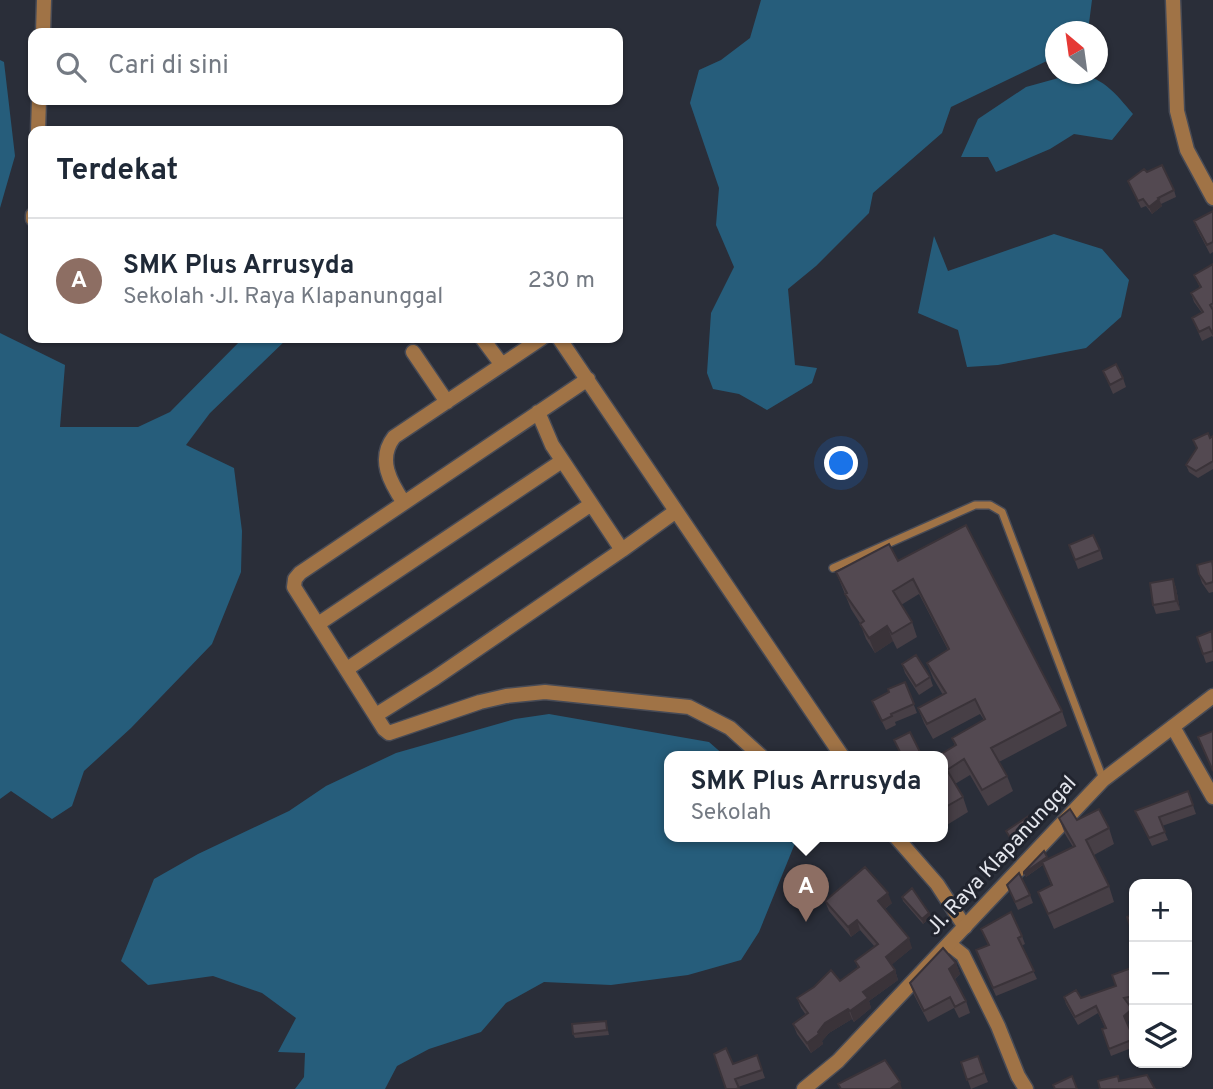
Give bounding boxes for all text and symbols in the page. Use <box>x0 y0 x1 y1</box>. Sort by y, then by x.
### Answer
north arrow <box>1045 21 1108 84</box>
search box <box>28 28 623 105</box>
icon: search <box>52 48 90 86</box>
text: Cari di sini <box>108 50 229 83</box>
text: Terdekat <box>56 153 178 190</box>
text: SMK Plus Arrusyda <box>123 250 354 283</box>
text: A <box>71 267 87 296</box>
text: 230 m <box>528 267 595 296</box>
text: Sekolah · Jl. Raya Klapanunggal <box>123 283 443 312</box>
your location <box>824 446 858 480</box>
popup <box>664 751 948 842</box>
text: SMK Plus Arrusyda <box>690 766 922 799</box>
street label: Jl. Raya Klapanunggal <box>921 771 1083 941</box>
text: Sekolah <box>690 799 772 828</box>
pin: A <box>783 864 829 922</box>
map controls <box>1129 879 1192 1068</box>
button: + <box>1129 879 1192 942</box>
button: − <box>1129 942 1192 1005</box>
button: layers <box>1129 1005 1192 1068</box>

